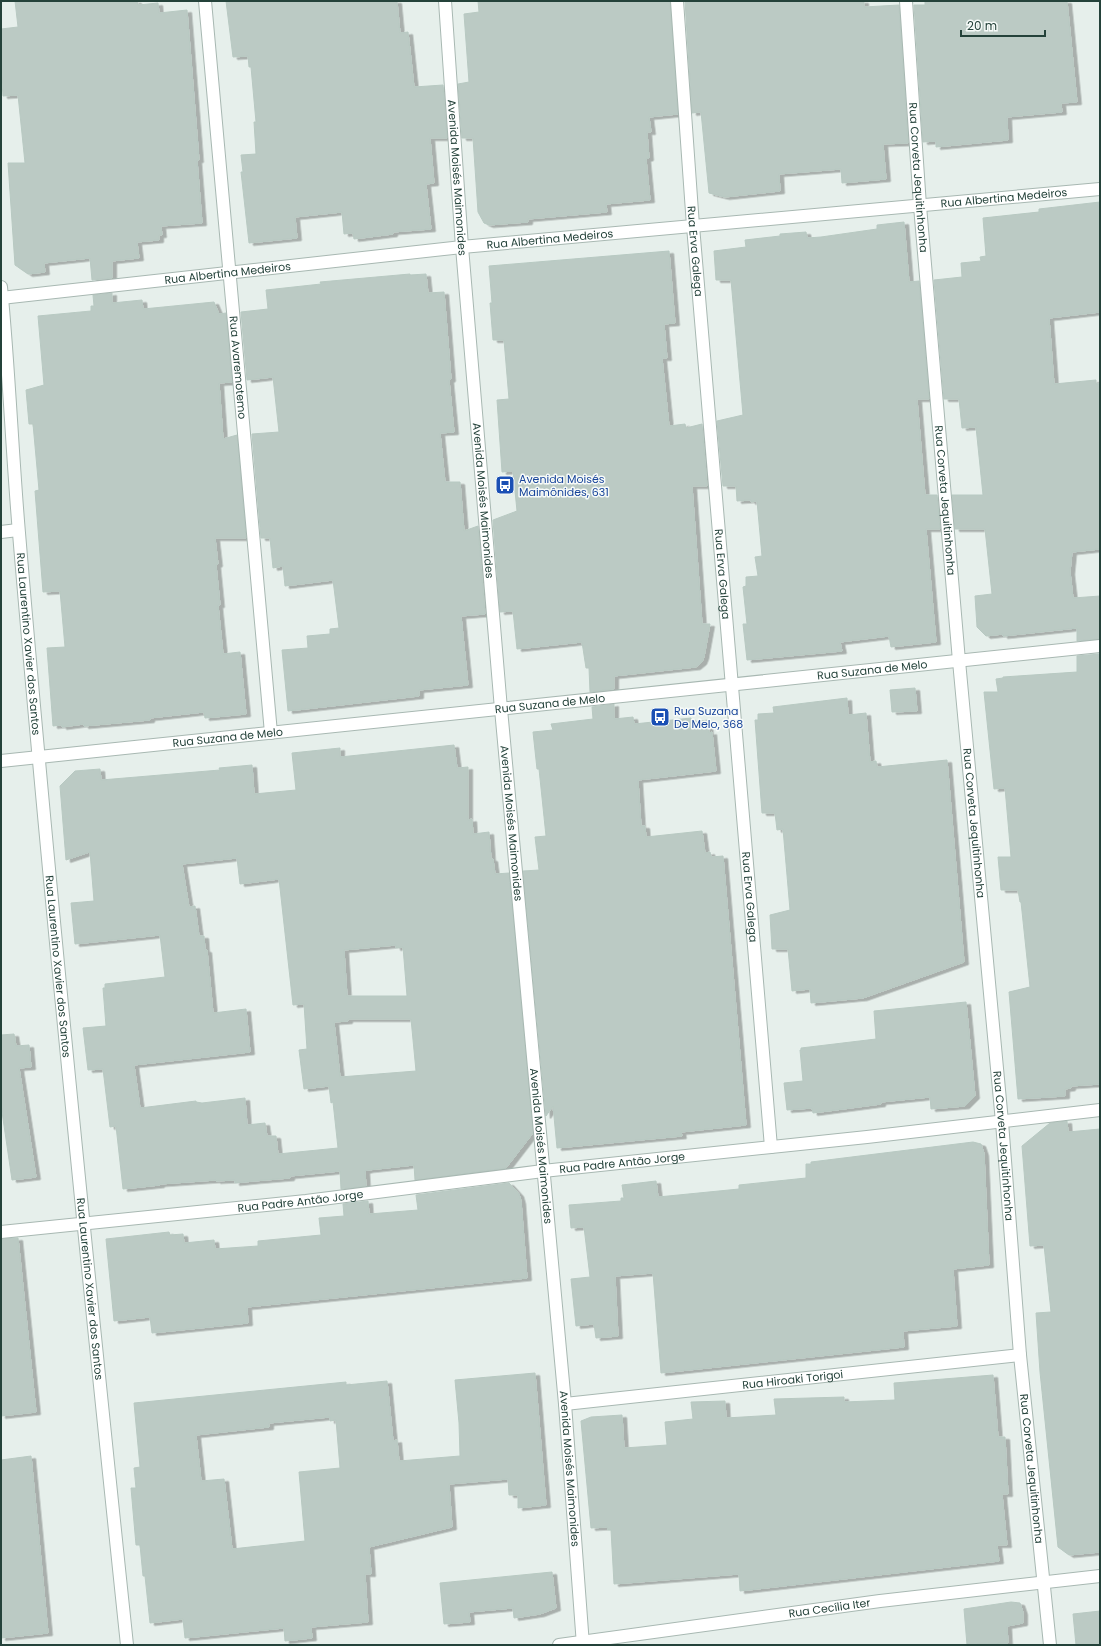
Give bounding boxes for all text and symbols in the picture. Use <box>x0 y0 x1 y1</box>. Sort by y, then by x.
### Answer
scale bar <box>961 12 1045 38</box>
text: 20 m <box>967 17 997 34</box>
street label: Avenida Moisés Maimonides <box>444 99 471 256</box>
street label: Rua Corveta Jequitinhonha <box>905 102 932 253</box>
street label: Rua Albertina Medeiros <box>940 184 1068 211</box>
street label: Rua Erva Galega <box>684 205 707 297</box>
street label: Rua Albertina Medeiros <box>486 225 614 253</box>
street label: Rua Albertina Medeiros <box>164 258 292 288</box>
street label: Rua Avaremotemo <box>225 315 251 420</box>
street label: Avenida Moisés Maimonides <box>469 422 498 579</box>
street label: Rua Corveta Jequitinhonha <box>931 425 960 576</box>
place label: Avenida Moisés Maimônides, 631 <box>519 471 609 500</box>
bus stop icon: Avenida Moisés Maimônides, 631 <box>494 474 516 496</box>
street label: Rua Erva Galega <box>711 528 734 620</box>
street label: Rua Laurentino Xavier dos Santos <box>13 552 45 736</box>
street label: Rua Suzana de Melo <box>816 656 928 684</box>
street label: Rua Suzana de Melo <box>494 690 606 717</box>
place label: Rua Suzana De Melo, 368 <box>674 703 743 732</box>
bus stop icon: Rua Suzana De Melo, 368 <box>649 706 671 728</box>
street label: Rua Suzana de Melo <box>172 724 284 751</box>
street label: Avenida Moisés Maimonides <box>496 745 527 902</box>
street label: Rua Corveta Jequitinhonha <box>959 748 989 899</box>
street label: Rua Erva Galega <box>738 851 762 943</box>
street label: Rua Laurentino Xavier dos Santos <box>41 875 75 1059</box>
street label: Avenida Moisés Maimonides <box>526 1067 556 1225</box>
street label: Rua Corveta Jequitinhonha <box>989 1070 1018 1221</box>
street label: Rua Padre Antão Jorge <box>558 1148 686 1177</box>
street label: Rua Padre Antão Jorge <box>237 1186 364 1216</box>
street label: Rua Laurentino Xavier dos Santos <box>73 1197 107 1381</box>
street label: Rua Hiroaki Torigoi <box>741 1366 844 1393</box>
street label: Avenida Moisés Maimonides <box>556 1390 584 1547</box>
street label: Rua Corveta Jequitinhonha <box>1016 1393 1047 1544</box>
street label: Rua Cecília Iter <box>788 1594 871 1621</box>

